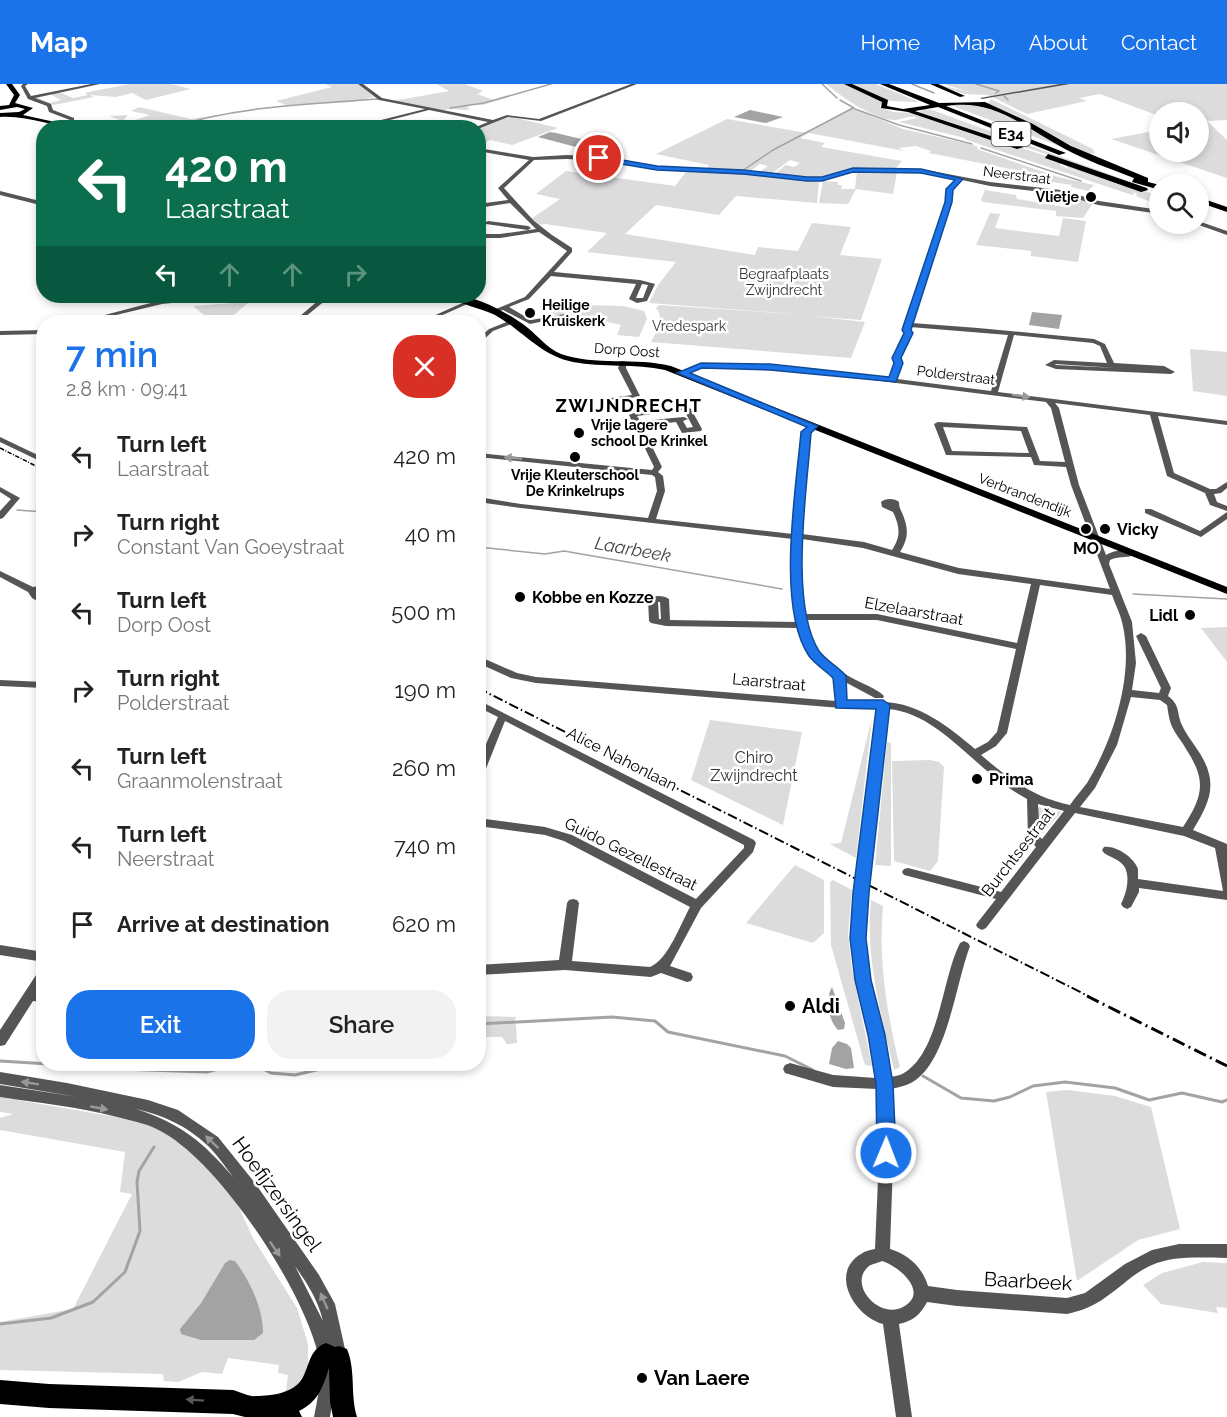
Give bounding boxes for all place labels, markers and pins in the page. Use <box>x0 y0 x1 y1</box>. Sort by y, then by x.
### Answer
pin <box>573 132 624 183</box>
place label: Vlietje <box>1036 189 1080 205</box>
marker: Vlietje <box>1084 190 1098 204</box>
place label: Heilige Kruiskerk <box>542 297 605 329</box>
marker: Heilige Kruiskerk <box>523 306 537 320</box>
place label: Vrije lagere school De Krinkel <box>591 417 708 449</box>
marker: Vrije lagere school De Krinkel <box>572 426 586 440</box>
marker: Vrije Kleuterschool De Krinkelrups <box>568 450 582 464</box>
place label: Vrije Kleuterschool De Krinkelrups <box>511 467 639 499</box>
place label: Vicky <box>1117 520 1159 539</box>
marker: MO <box>1079 522 1093 536</box>
marker: Vicky <box>1098 522 1112 536</box>
place label: MO <box>1073 539 1099 558</box>
place label: Kobbe en Kozze <box>532 588 654 607</box>
marker: Kobbe en Kozze <box>513 590 527 604</box>
place label: Lidl <box>1149 606 1179 625</box>
marker: Lidl <box>1183 608 1197 622</box>
place label: Prima <box>989 770 1033 789</box>
marker: Prima <box>970 772 984 786</box>
place label: Aldi <box>802 994 840 1018</box>
marker: Aldi <box>783 999 797 1013</box>
place label: Van Laere <box>654 1366 749 1390</box>
marker: Van Laere <box>635 1371 649 1385</box>

